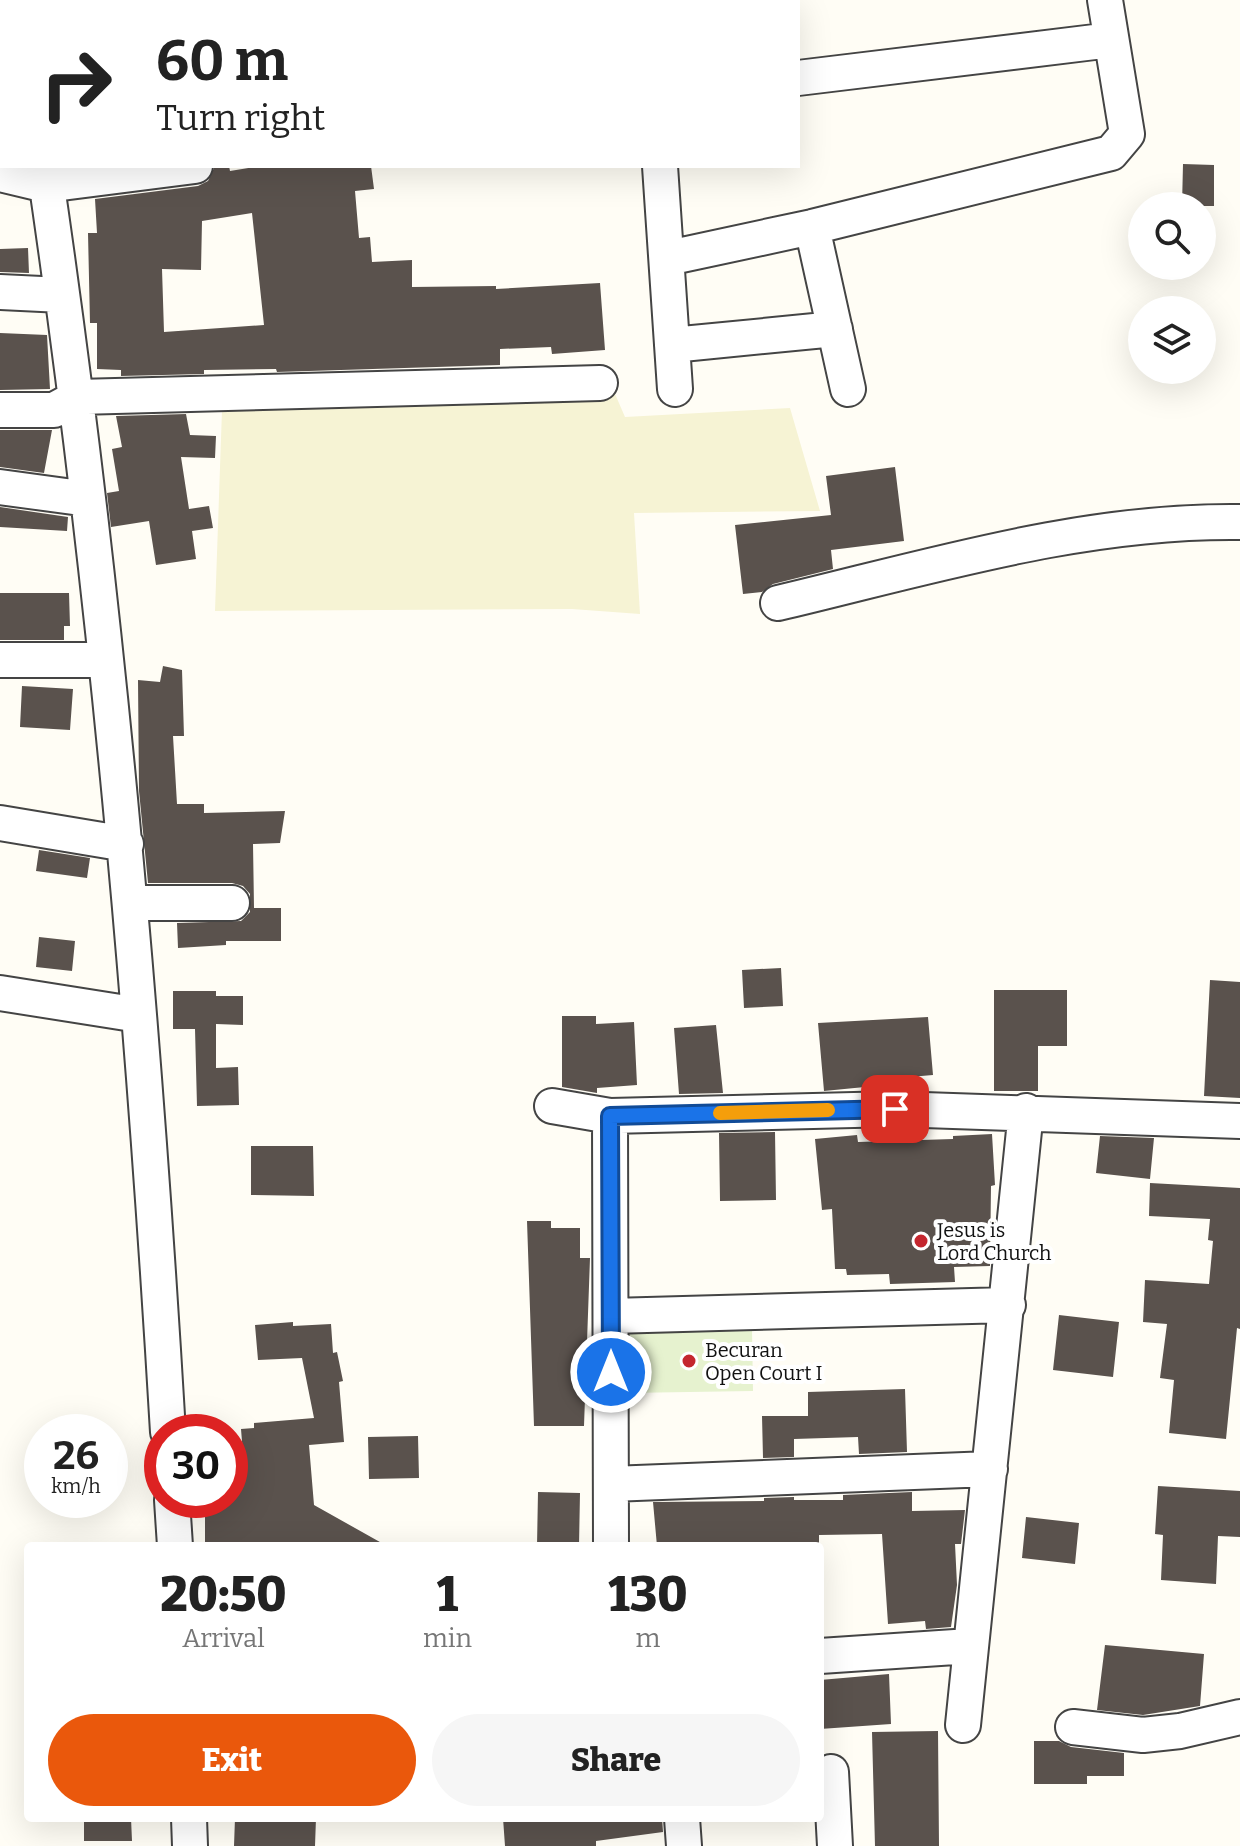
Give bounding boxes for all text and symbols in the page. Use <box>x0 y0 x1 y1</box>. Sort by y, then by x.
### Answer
text: 60 m <box>156 28 288 95</box>
icon: right <box>24 32 128 136</box>
text: Turn right <box>156 96 325 140</box>
map controls <box>1128 192 1216 384</box>
button: search <box>1128 192 1216 280</box>
button: layers <box>1128 296 1216 384</box>
pin <box>861 1075 929 1143</box>
icon: arrive <box>873 1087 917 1131</box>
place label: Jesus is Lord Church <box>936 1218 1052 1265</box>
marker: Jesus is Lord Church <box>912 1232 930 1250</box>
position arrow <box>569 1330 653 1414</box>
place label: Becuran Open Court I <box>705 1338 822 1385</box>
marker: Becuran Open Court I <box>680 1352 698 1370</box>
speed limit sign: 30 <box>144 1414 248 1518</box>
text: 26 <box>53 1432 99 1480</box>
text: km/h <box>51 1474 101 1498</box>
text: 20:50 <box>160 1566 287 1624</box>
text: 1 <box>437 1566 458 1624</box>
text: 130 <box>608 1566 688 1624</box>
text: Arrival <box>182 1623 265 1654</box>
text: min <box>423 1623 472 1654</box>
text: m <box>636 1623 660 1654</box>
button: Exit <box>48 1714 416 1806</box>
button: Share <box>432 1714 800 1806</box>

